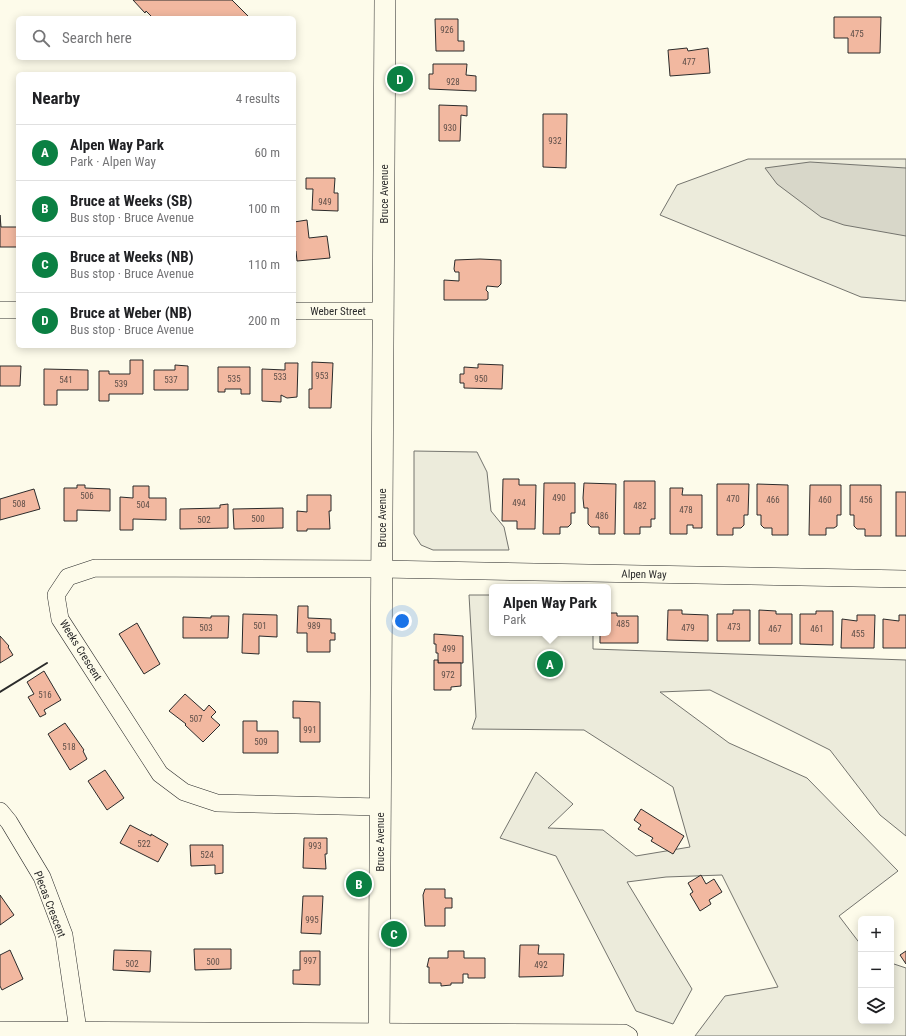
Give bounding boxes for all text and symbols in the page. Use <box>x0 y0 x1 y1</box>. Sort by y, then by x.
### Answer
search box <box>16 16 296 60</box>
house number: 926 <box>440 25 454 35</box>
icon: search <box>30 27 52 49</box>
text: Search here <box>62 29 132 47</box>
house number: 475 <box>850 29 864 39</box>
house number: 477 <box>682 57 696 67</box>
pin: D <box>387 64 413 94</box>
house number: 928 <box>446 77 460 87</box>
text: Nearby <box>32 88 80 108</box>
text: 4 results <box>236 91 280 106</box>
house number: 930 <box>443 123 457 133</box>
text: Alpen Way Park <box>70 136 164 154</box>
house number: 932 <box>548 136 562 146</box>
text: A <box>41 145 49 160</box>
text: 60 m <box>254 145 280 160</box>
text: Park · Alpen Way <box>70 154 156 169</box>
street label: Bruce Avenue <box>378 164 391 224</box>
text: Bruce at Weeks (SB) <box>70 192 192 210</box>
house number: 949 <box>318 197 332 207</box>
text: B <box>41 201 49 216</box>
text: 100 m <box>248 201 280 216</box>
text: Bus stop · Bruce Avenue <box>70 210 194 225</box>
text: Bruce at Weeks (NB) <box>70 248 194 266</box>
text: C <box>41 257 49 272</box>
text: 110 m <box>248 257 280 272</box>
text: Bus stop · Bruce Avenue <box>70 266 194 281</box>
text: Bruce at Weber (NB) <box>70 304 192 322</box>
street label: Weber Street <box>310 305 366 318</box>
text: D <box>41 313 49 328</box>
text: 200 m <box>248 313 280 328</box>
text: Bus stop · Bruce Avenue <box>70 322 194 337</box>
house number: 953 <box>315 371 329 381</box>
house number: 533 <box>273 372 287 382</box>
house number: 535 <box>227 374 241 384</box>
house number: 950 <box>474 374 488 384</box>
house number: 541 <box>59 375 73 385</box>
house number: 537 <box>164 375 178 385</box>
house number: 539 <box>114 379 128 389</box>
street label: Bruce Avenue <box>376 488 389 548</box>
house number: 506 <box>80 491 94 501</box>
house number: 490 <box>552 493 566 503</box>
house number: 470 <box>726 494 740 504</box>
house number: 466 <box>766 495 780 505</box>
house number: 460 <box>818 495 832 505</box>
house number: 456 <box>859 495 873 505</box>
house number: 494 <box>512 498 526 508</box>
house number: 508 <box>12 499 26 509</box>
house number: 504 <box>136 500 150 510</box>
house number: 482 <box>633 501 647 511</box>
house number: 478 <box>679 505 693 515</box>
house number: 486 <box>595 511 609 521</box>
house number: 500 <box>251 514 265 524</box>
house number: 502 <box>197 515 211 525</box>
street label: Alpen Way <box>621 568 667 581</box>
popup <box>489 584 611 636</box>
text: Alpen Way Park <box>503 594 597 612</box>
your location <box>392 611 412 631</box>
text: Park <box>503 612 526 627</box>
street label: Weeks Crescent <box>57 617 105 683</box>
house number: 485 <box>616 619 630 629</box>
house number: 501 <box>253 621 267 631</box>
house number: 989 <box>307 621 321 631</box>
house number: 473 <box>727 622 741 632</box>
house number: 503 <box>199 623 213 633</box>
house number: 479 <box>681 623 695 633</box>
house number: 467 <box>768 624 782 634</box>
house number: 461 <box>810 624 824 634</box>
house number: 455 <box>851 629 865 639</box>
house number: 499 <box>442 644 456 654</box>
pin: A <box>537 649 563 679</box>
house number: 972 <box>441 670 455 680</box>
house number: 516 <box>38 690 52 700</box>
house number: 507 <box>189 714 203 724</box>
house number: 991 <box>303 725 317 735</box>
house number: 509 <box>254 737 268 747</box>
house number: 518 <box>62 742 76 752</box>
street label: Bruce Avenue <box>374 812 387 872</box>
house number: 522 <box>137 839 151 849</box>
house number: 993 <box>308 841 322 851</box>
house number: 524 <box>200 850 214 860</box>
street label: Plecas Crescent <box>31 869 68 939</box>
pin: B <box>346 869 372 899</box>
house number: 995 <box>305 915 319 925</box>
map controls <box>858 916 894 1024</box>
button: + <box>858 916 894 952</box>
pin: C <box>381 919 407 949</box>
button: − <box>858 952 894 988</box>
house number: 997 <box>303 956 317 966</box>
house number: 500 <box>206 957 220 967</box>
house number: 502 <box>125 959 139 969</box>
house number: 492 <box>534 960 548 970</box>
button: layers <box>858 988 894 1024</box>

